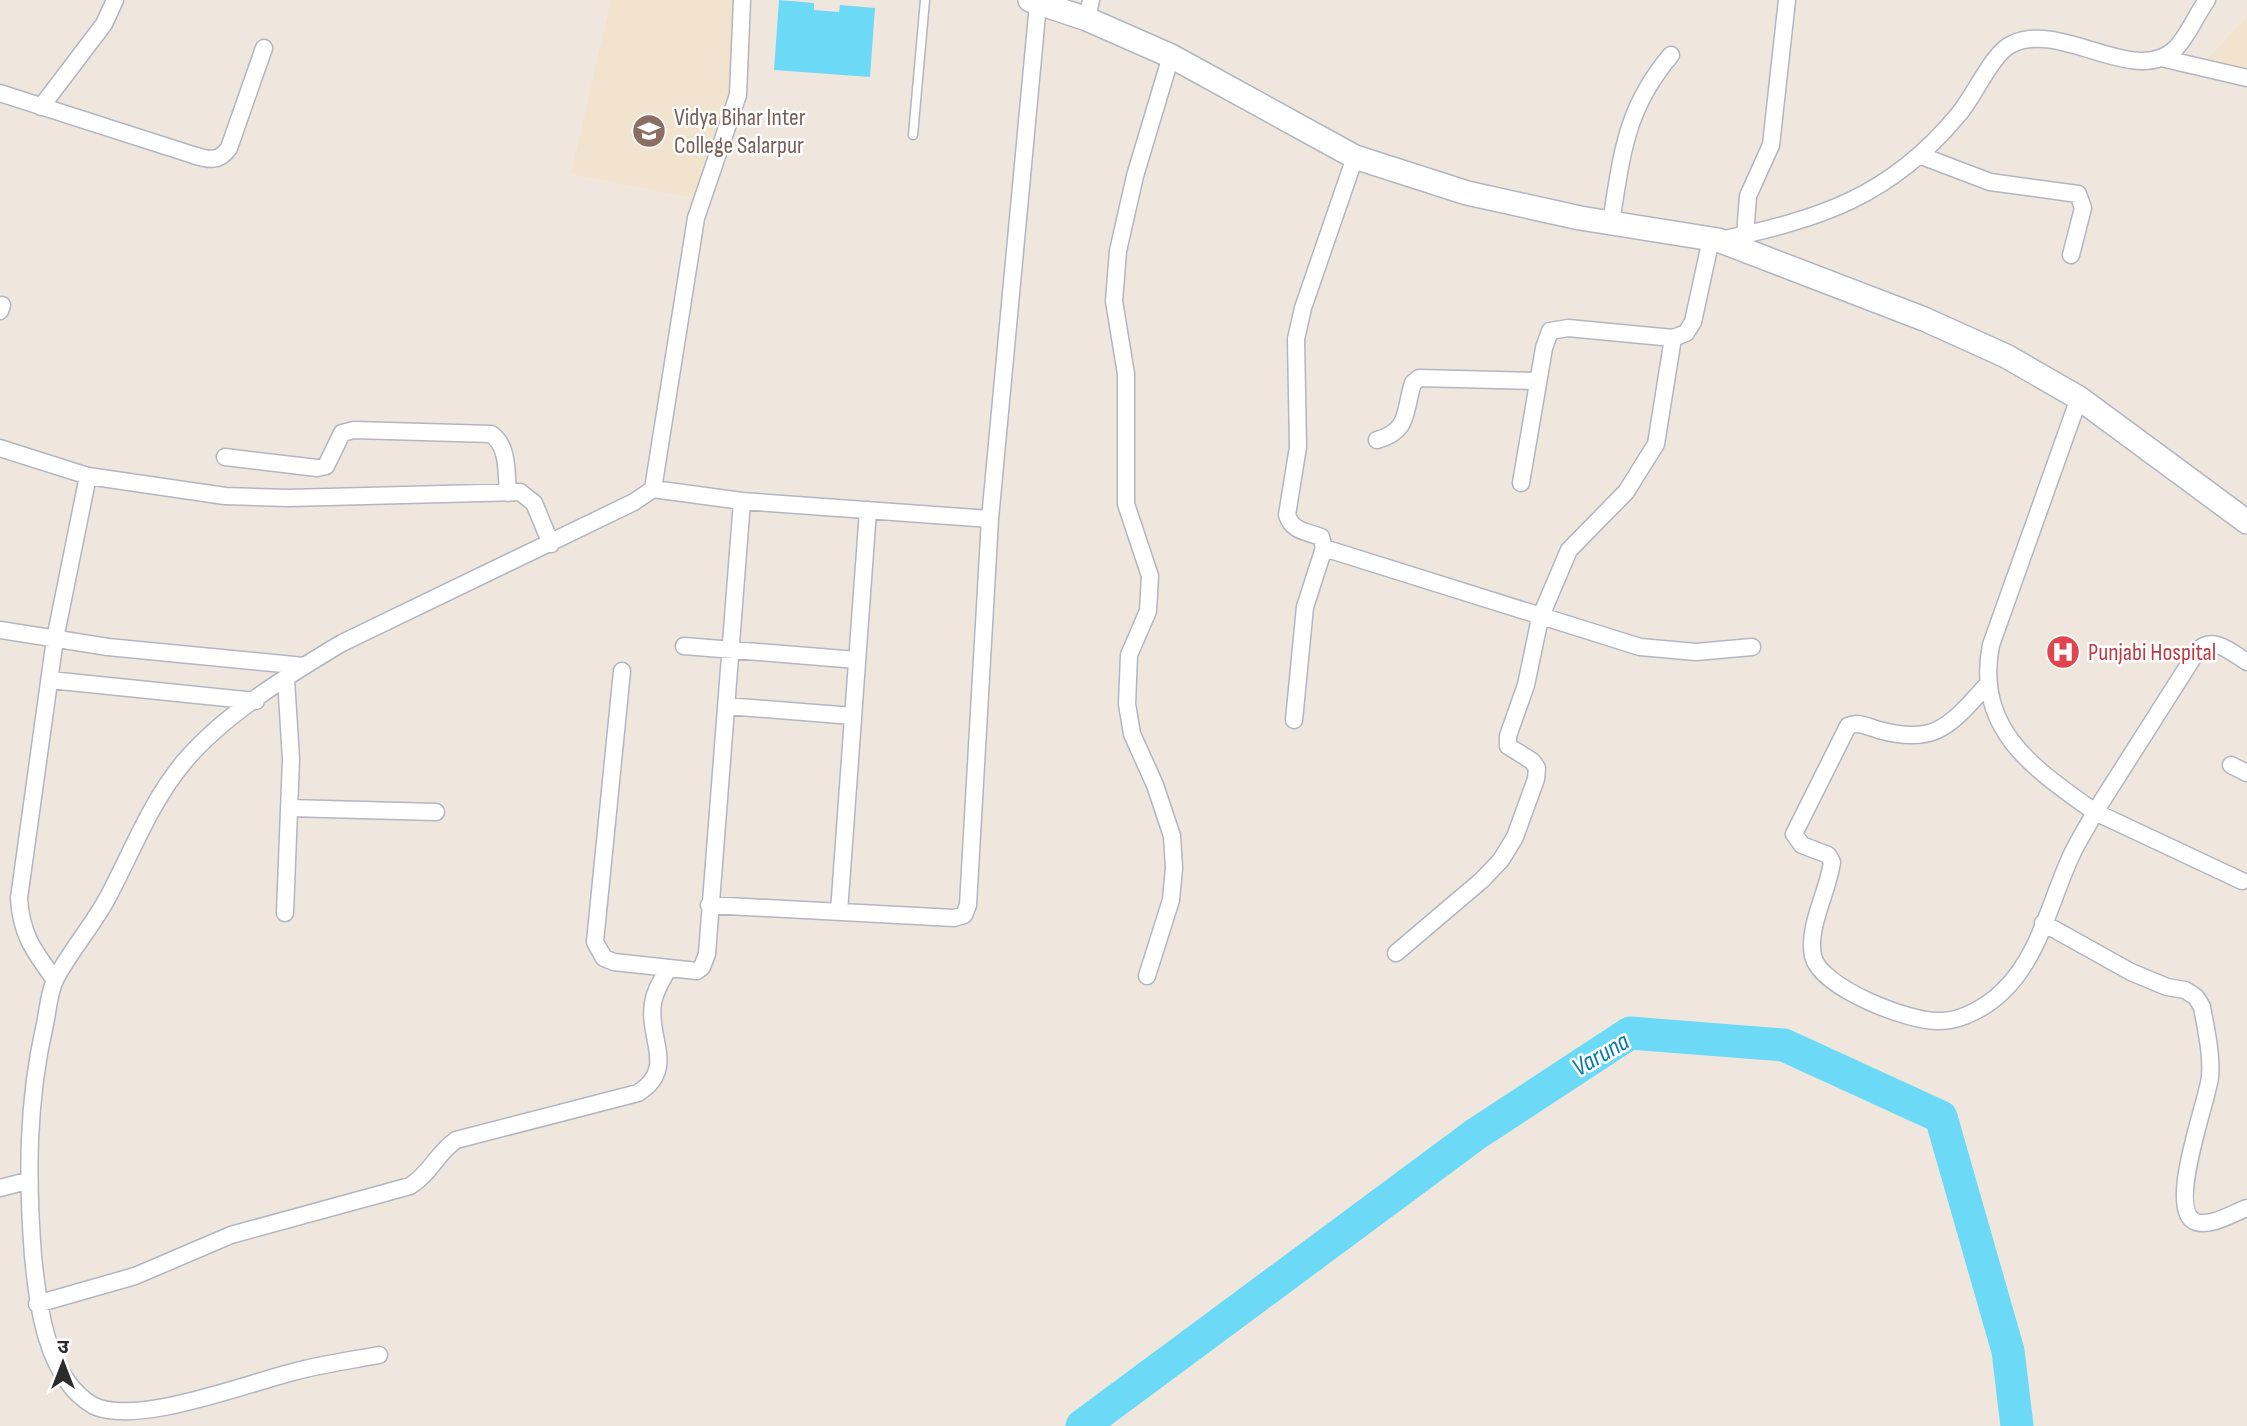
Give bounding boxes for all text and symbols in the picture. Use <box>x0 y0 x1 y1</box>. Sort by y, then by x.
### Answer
place label: Vidya Bihar Inter College Salarpur <box>674 103 806 160</box>
school or university icon: Vidya Bihar Inter College Salarpur <box>630 112 668 150</box>
hospital icon: Punjabi Hospital <box>2044 633 2082 671</box>
place label: Punjabi Hospital <box>2088 638 2216 667</box>
water label: Varuna <box>1567 1026 1635 1084</box>
north arrow <box>28 1328 98 1398</box>
text: उ <box>57 1336 69 1359</box>

